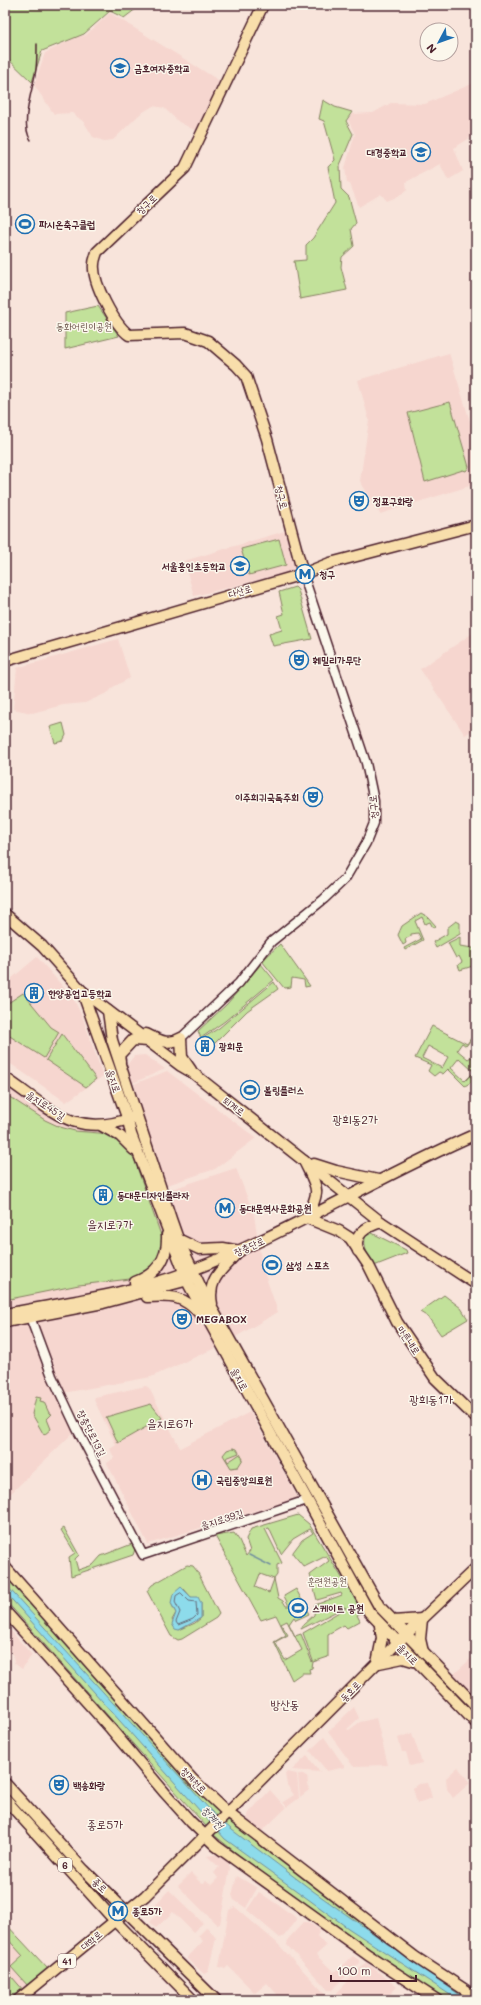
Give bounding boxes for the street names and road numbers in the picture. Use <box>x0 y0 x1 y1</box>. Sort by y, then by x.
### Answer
street label: 청구로 <box>132 191 160 217</box>
street label: 청구로 <box>272 484 292 510</box>
street label: 다산로 <box>226 581 254 601</box>
street label: 청구로 <box>365 794 381 820</box>
street label: 을지로 <box>103 1067 125 1095</box>
street label: 을지로45길 <box>24 1087 68 1123</box>
street label: 퇴계로 <box>220 1093 248 1119</box>
street label: 장충단로 <box>231 1233 267 1259</box>
street label: 마른내로 <box>394 1323 424 1357</box>
street label: 을지로 <box>228 1365 252 1393</box>
street label: 장충단로13길 <box>74 1407 110 1459</box>
street label: 을지로39길 <box>199 1506 245 1532</box>
street label: 을지로 <box>395 1640 421 1668</box>
street label: 동호로 <box>337 1677 363 1705</box>
street label: 청계천로 <box>178 1763 210 1797</box>
road number: 6 <box>58 1858 72 1872</box>
street label: 종로 <box>89 1874 111 1896</box>
street label: 대학로 <box>77 1927 105 1953</box>
road number: 41 <box>58 1954 76 1968</box>

